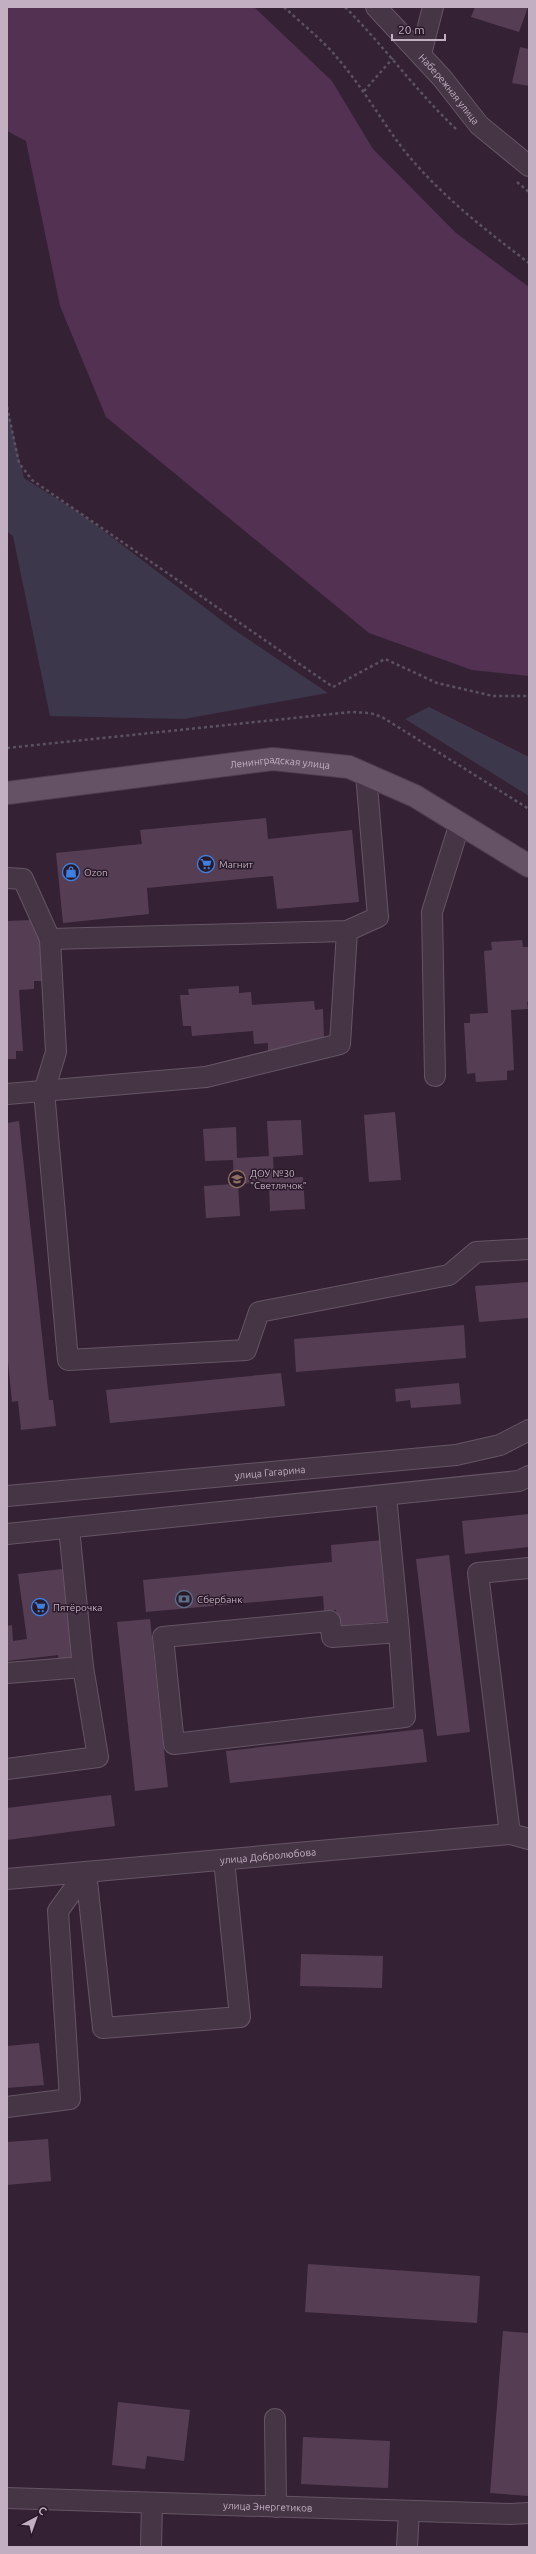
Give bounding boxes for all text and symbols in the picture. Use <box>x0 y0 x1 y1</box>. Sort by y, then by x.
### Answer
scale bar <box>392 16 445 42</box>
text: 20 m <box>398 23 425 36</box>
street label: Набережная улица <box>416 52 481 127</box>
street label: Ленинградская улица <box>229 754 331 771</box>
supermarket icon: Магнит <box>196 854 216 874</box>
place label: Магнит <box>219 859 254 870</box>
shop icon: Ozon <box>61 862 81 882</box>
place label: Ozon <box>84 867 108 878</box>
place label: ДОУ №30 "Светлячок" <box>250 1168 307 1191</box>
school or university icon: ДОУ №30 "Светлячок" <box>227 1169 247 1189</box>
street label: улица Гагарина <box>234 1464 306 1481</box>
bank icon: Сбербанк <box>174 1589 194 1609</box>
place label: Сбербанк <box>197 1594 242 1605</box>
supermarket icon: Пятёрочка <box>30 1597 50 1617</box>
place label: Пятёрочка <box>53 1602 102 1613</box>
street label: улица Добролюбова <box>220 1846 316 1866</box>
north arrow <box>16 2498 56 2538</box>
street label: улица Энергетиков <box>223 2500 313 2514</box>
text: С <box>36 2504 49 2517</box>

